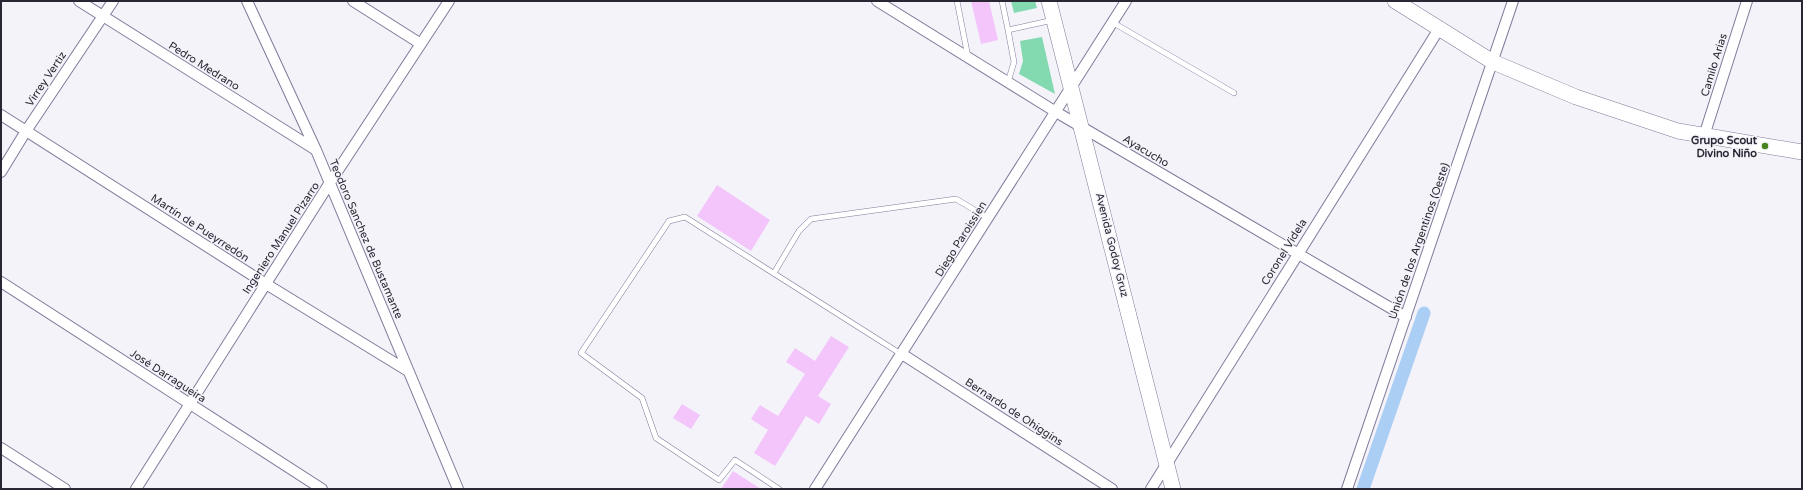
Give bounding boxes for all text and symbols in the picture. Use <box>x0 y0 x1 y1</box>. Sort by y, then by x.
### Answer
street label: Camilo Arias <box>1698 32 1730 98</box>
street label: Pedro Medrano <box>166 39 242 93</box>
street label: Virrey Vertiz <box>23 49 69 109</box>
street label: Ayacucho <box>1121 132 1172 170</box>
place label: Grupo Scout Divino Niño <box>1691 134 1758 160</box>
marker: Grupo Scout Divino Niño <box>1760 141 1770 151</box>
street label: Teodoro Sanchez de Bustamante <box>326 157 406 321</box>
street label: Unión de los Argentinos (Oeste) <box>1386 161 1452 321</box>
street label: Ingeniero Manuel Pizarro <box>240 179 322 296</box>
street label: Martín de Pueyrredón <box>148 191 252 265</box>
street label: Avenida Godoy Gruz <box>1093 191 1131 299</box>
street label: Diego Paroissien <box>933 199 989 279</box>
street label: Coronel Videla <box>1258 216 1310 288</box>
street label: José Darragueira <box>128 347 208 405</box>
street label: Bernardo de Ohiggins <box>963 375 1065 449</box>

